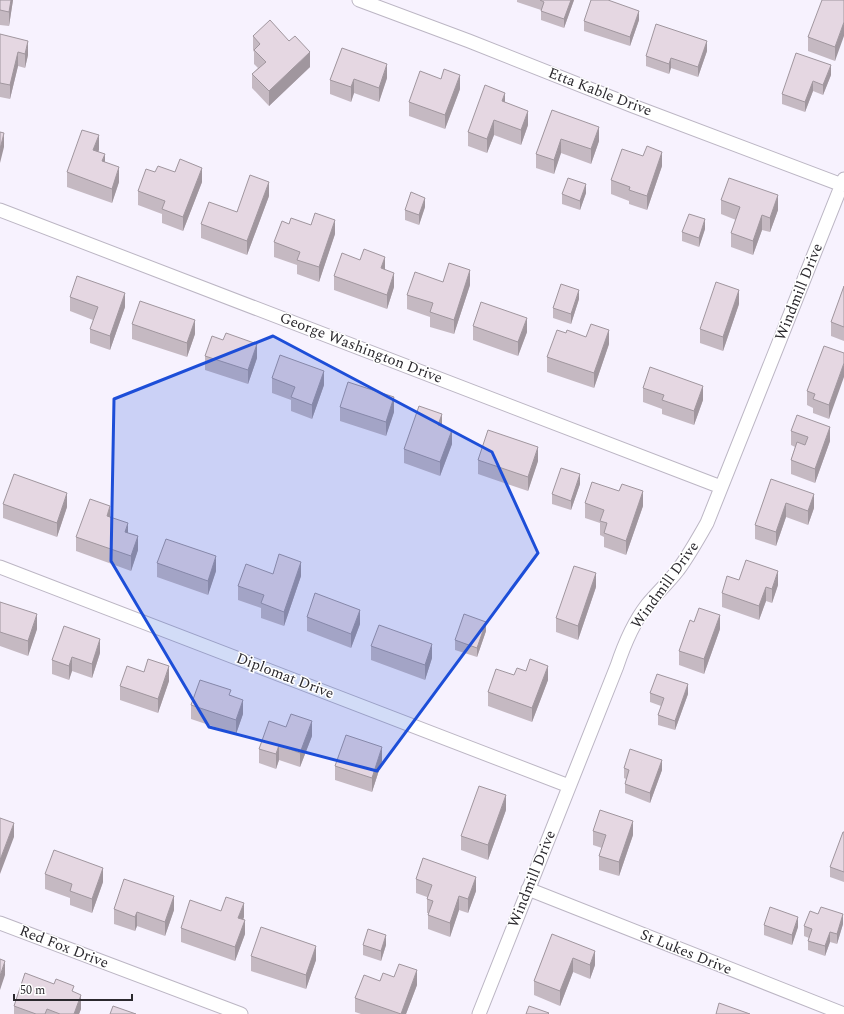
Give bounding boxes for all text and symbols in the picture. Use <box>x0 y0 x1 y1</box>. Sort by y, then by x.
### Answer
street label: Etta Kable Drive <box>545 62 655 122</box>
street label: Windmill Drive <box>769 240 829 344</box>
street label: George Washington Drive <box>276 306 446 390</box>
street label: Windmill Drive <box>625 536 705 634</box>
street label: Diplomat Drive <box>233 647 337 705</box>
street label: Windmill Drive <box>502 827 562 931</box>
street label: Red Fox Drive <box>16 919 112 975</box>
street label: St Lukes Drive <box>637 923 735 981</box>
scale bar <box>14 976 132 1002</box>
text: 50 m <box>20 981 45 1000</box>

